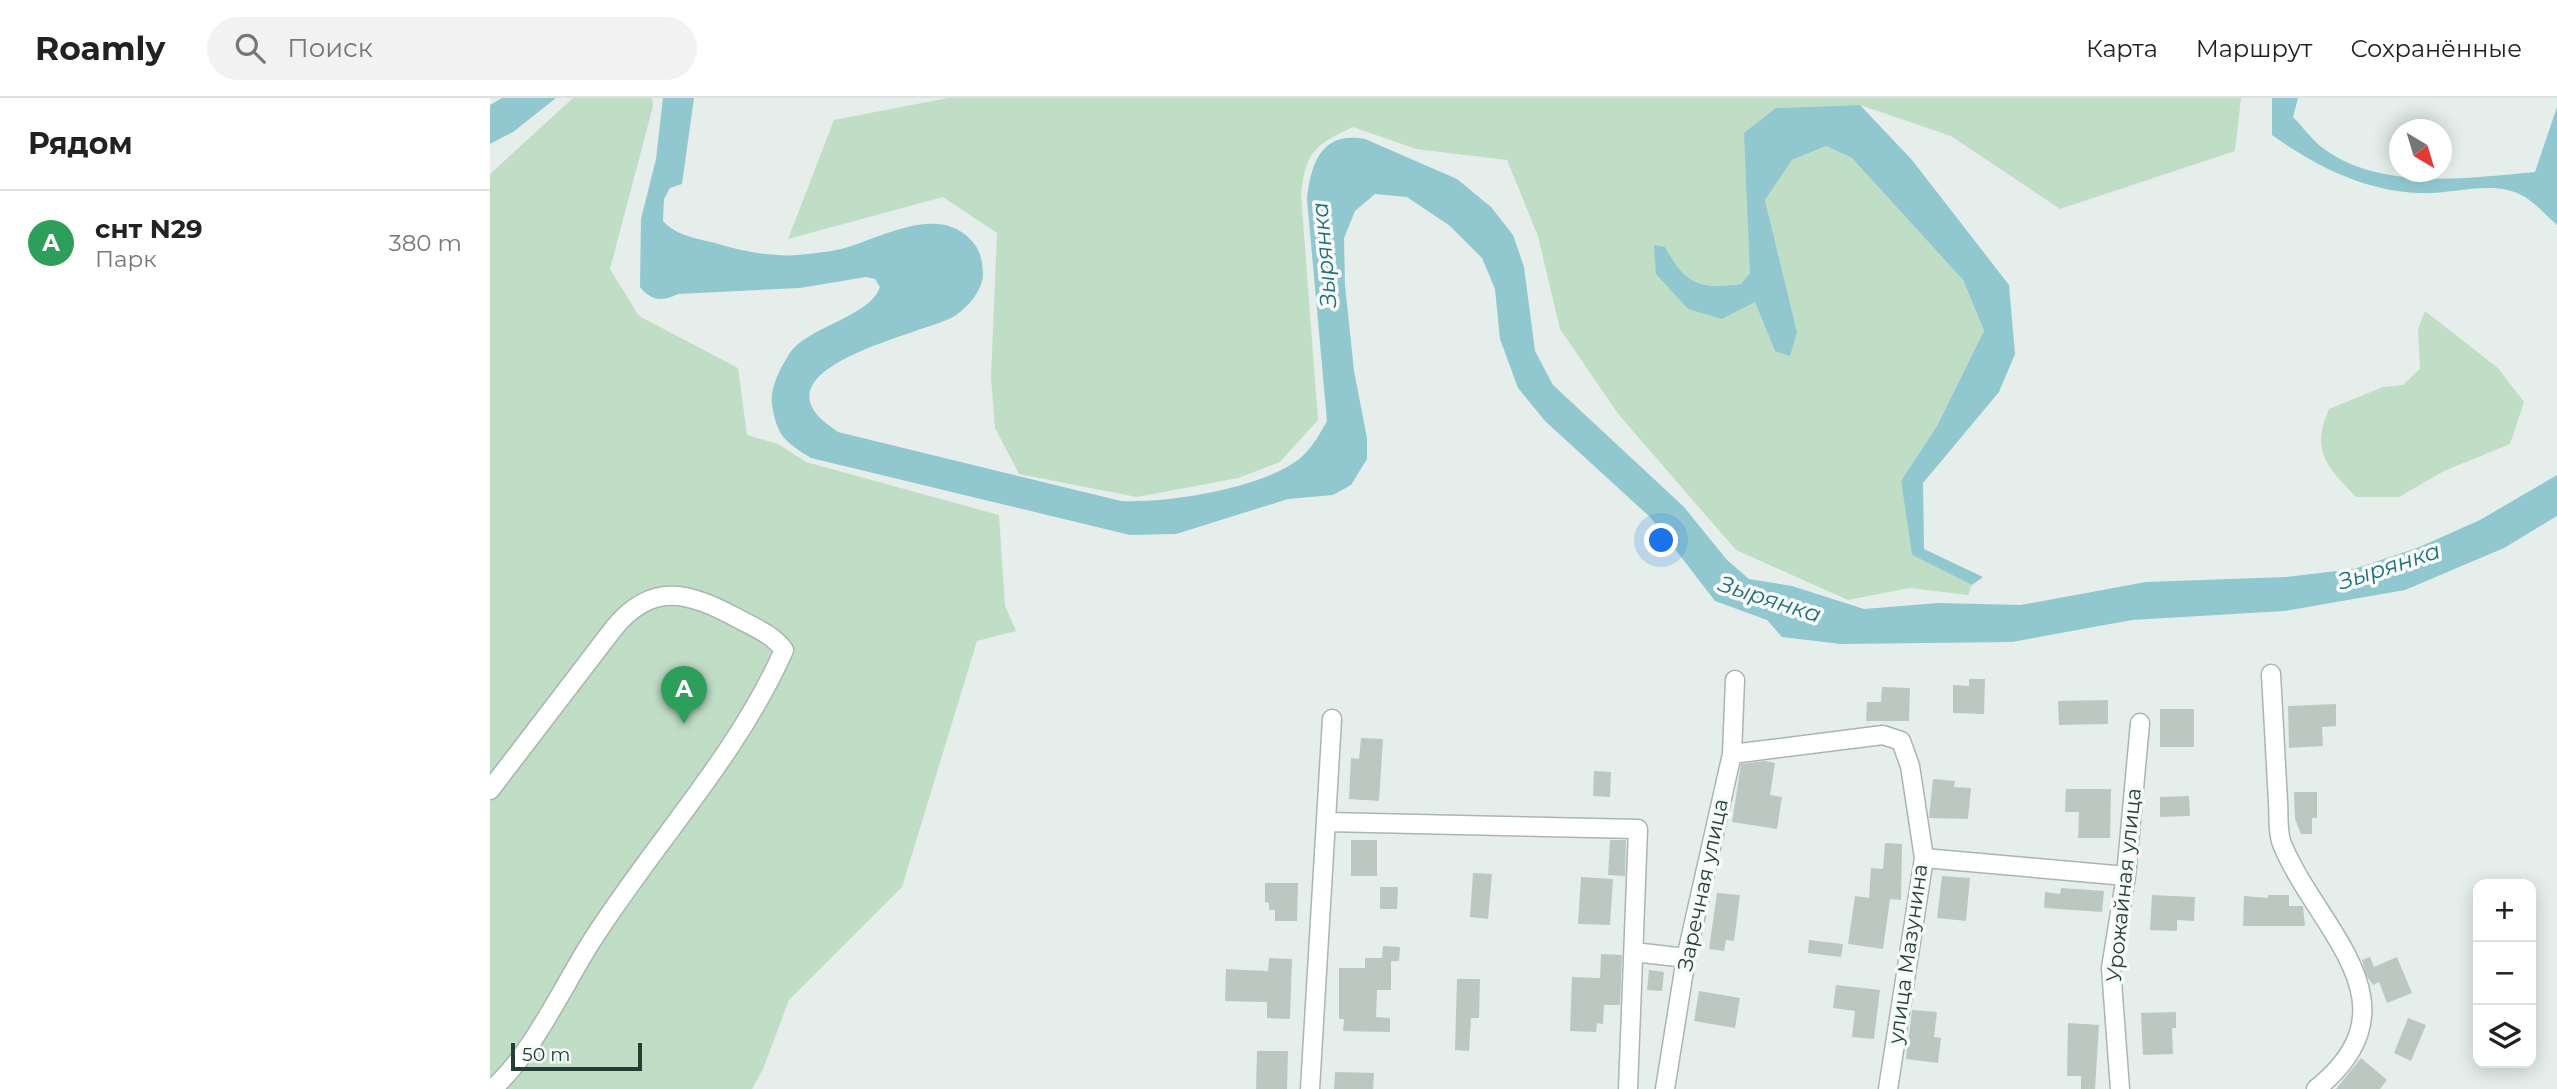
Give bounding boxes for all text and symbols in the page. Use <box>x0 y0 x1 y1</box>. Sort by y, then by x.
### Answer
search box <box>207 17 697 80</box>
text: Roamly <box>35 28 165 68</box>
icon: search <box>231 29 269 67</box>
text: Поиск <box>287 32 373 64</box>
text: Карта <box>2086 34 2158 63</box>
text: Маршрут <box>2196 34 2312 63</box>
text: Сохранённые <box>2350 34 2522 63</box>
north arrow <box>2389 119 2452 182</box>
text: Рядом <box>28 125 133 162</box>
water label: Зырянка <box>1305 201 1343 310</box>
text: снт N29 <box>95 213 203 245</box>
text: A <box>42 229 60 257</box>
text: 380 m <box>389 229 462 257</box>
text: Парк <box>95 245 157 273</box>
your location <box>1644 523 1678 557</box>
water label: Зырянка <box>2333 536 2444 596</box>
water label: Зырянка <box>1714 569 1825 629</box>
pin: A <box>661 666 707 724</box>
street label: Урожайная улица <box>2101 787 2146 983</box>
street label: Заречная улица <box>1672 796 1733 973</box>
street label: улица Мазунина <box>1882 862 1933 1047</box>
map controls <box>2473 879 2536 1068</box>
button: + <box>2473 879 2536 942</box>
button: − <box>2473 942 2536 1005</box>
button: layers <box>2473 1005 2536 1068</box>
scale bar <box>511 1040 642 1072</box>
text: 50 m <box>522 1043 570 1066</box>

